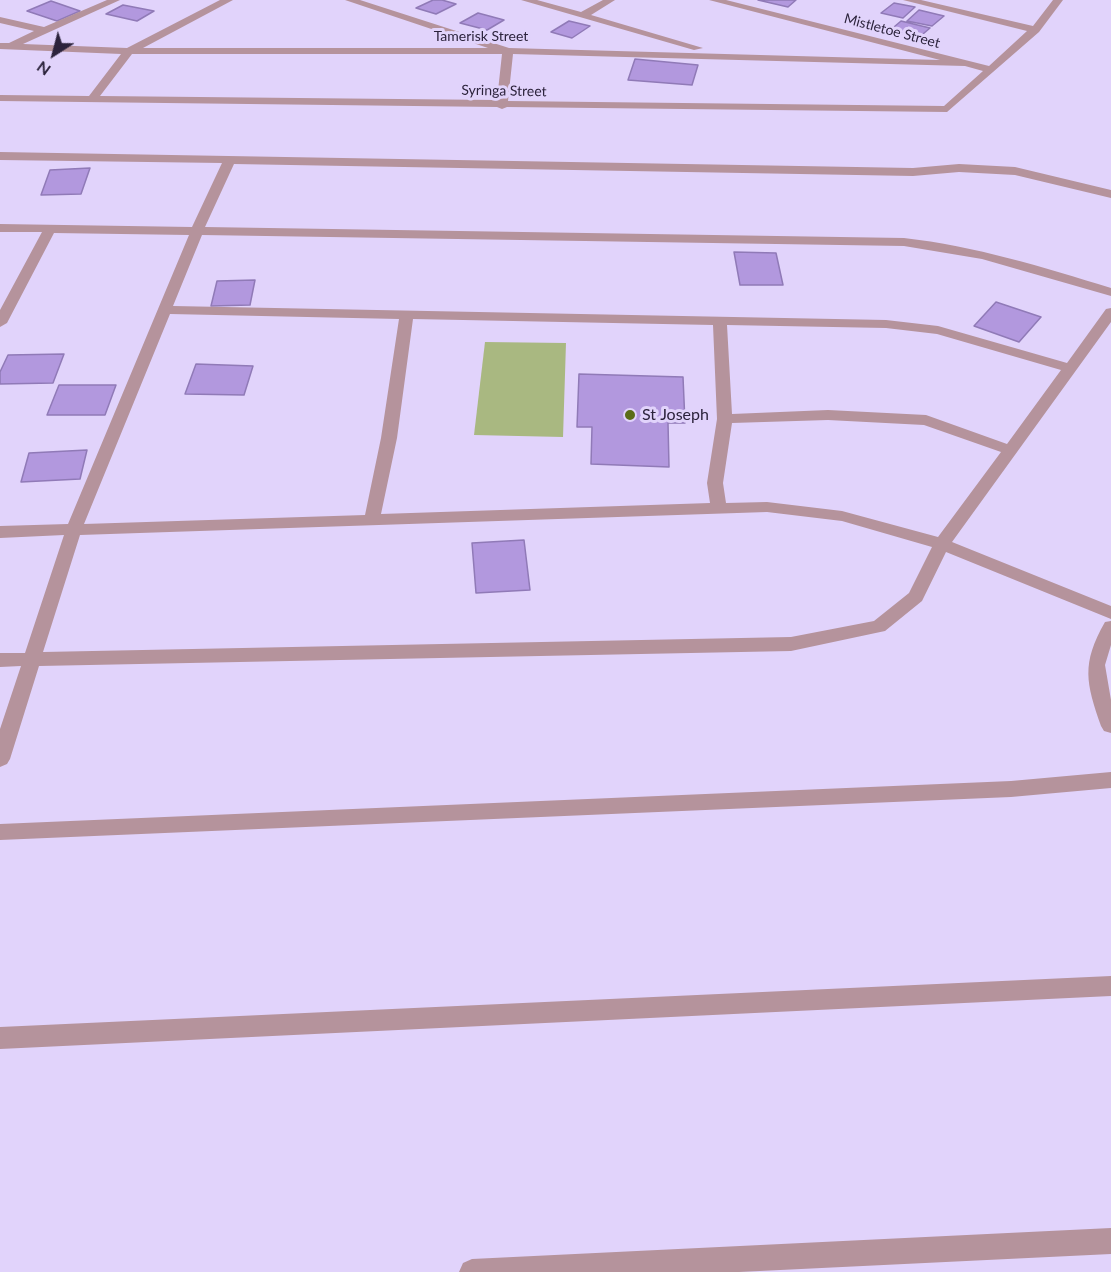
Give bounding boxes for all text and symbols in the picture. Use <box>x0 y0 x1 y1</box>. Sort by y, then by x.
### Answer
street label: Mistletoe Street <box>842 10 942 52</box>
north arrow <box>24 24 84 84</box>
street label: Tamerisk Street <box>434 28 528 44</box>
text: N <box>33 58 54 80</box>
street label: Syringa Street <box>461 82 547 100</box>
place label: St Joseph <box>642 405 709 425</box>
marker: St Joseph <box>623 408 637 422</box>

